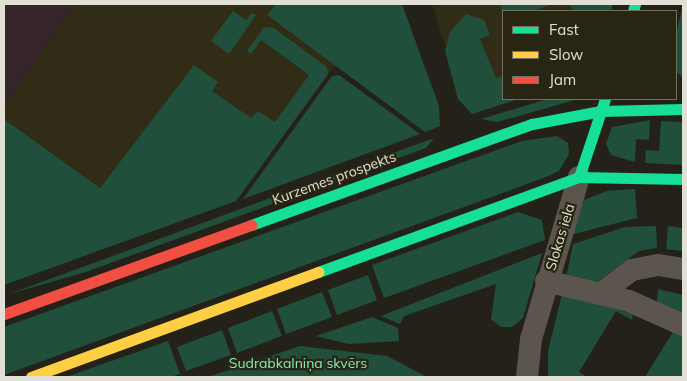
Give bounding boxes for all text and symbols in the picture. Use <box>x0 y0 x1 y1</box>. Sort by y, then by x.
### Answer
legend <box>502 10 677 100</box>
text: Fast <box>549 20 579 39</box>
text: Slow <box>549 45 583 64</box>
text: Jam <box>549 70 576 89</box>
street label: Kurzemes prospekts <box>270 148 398 208</box>
street label: Slokas iela <box>542 202 578 272</box>
park label: Sudrabkalniņa skvērs <box>229 355 367 371</box>

